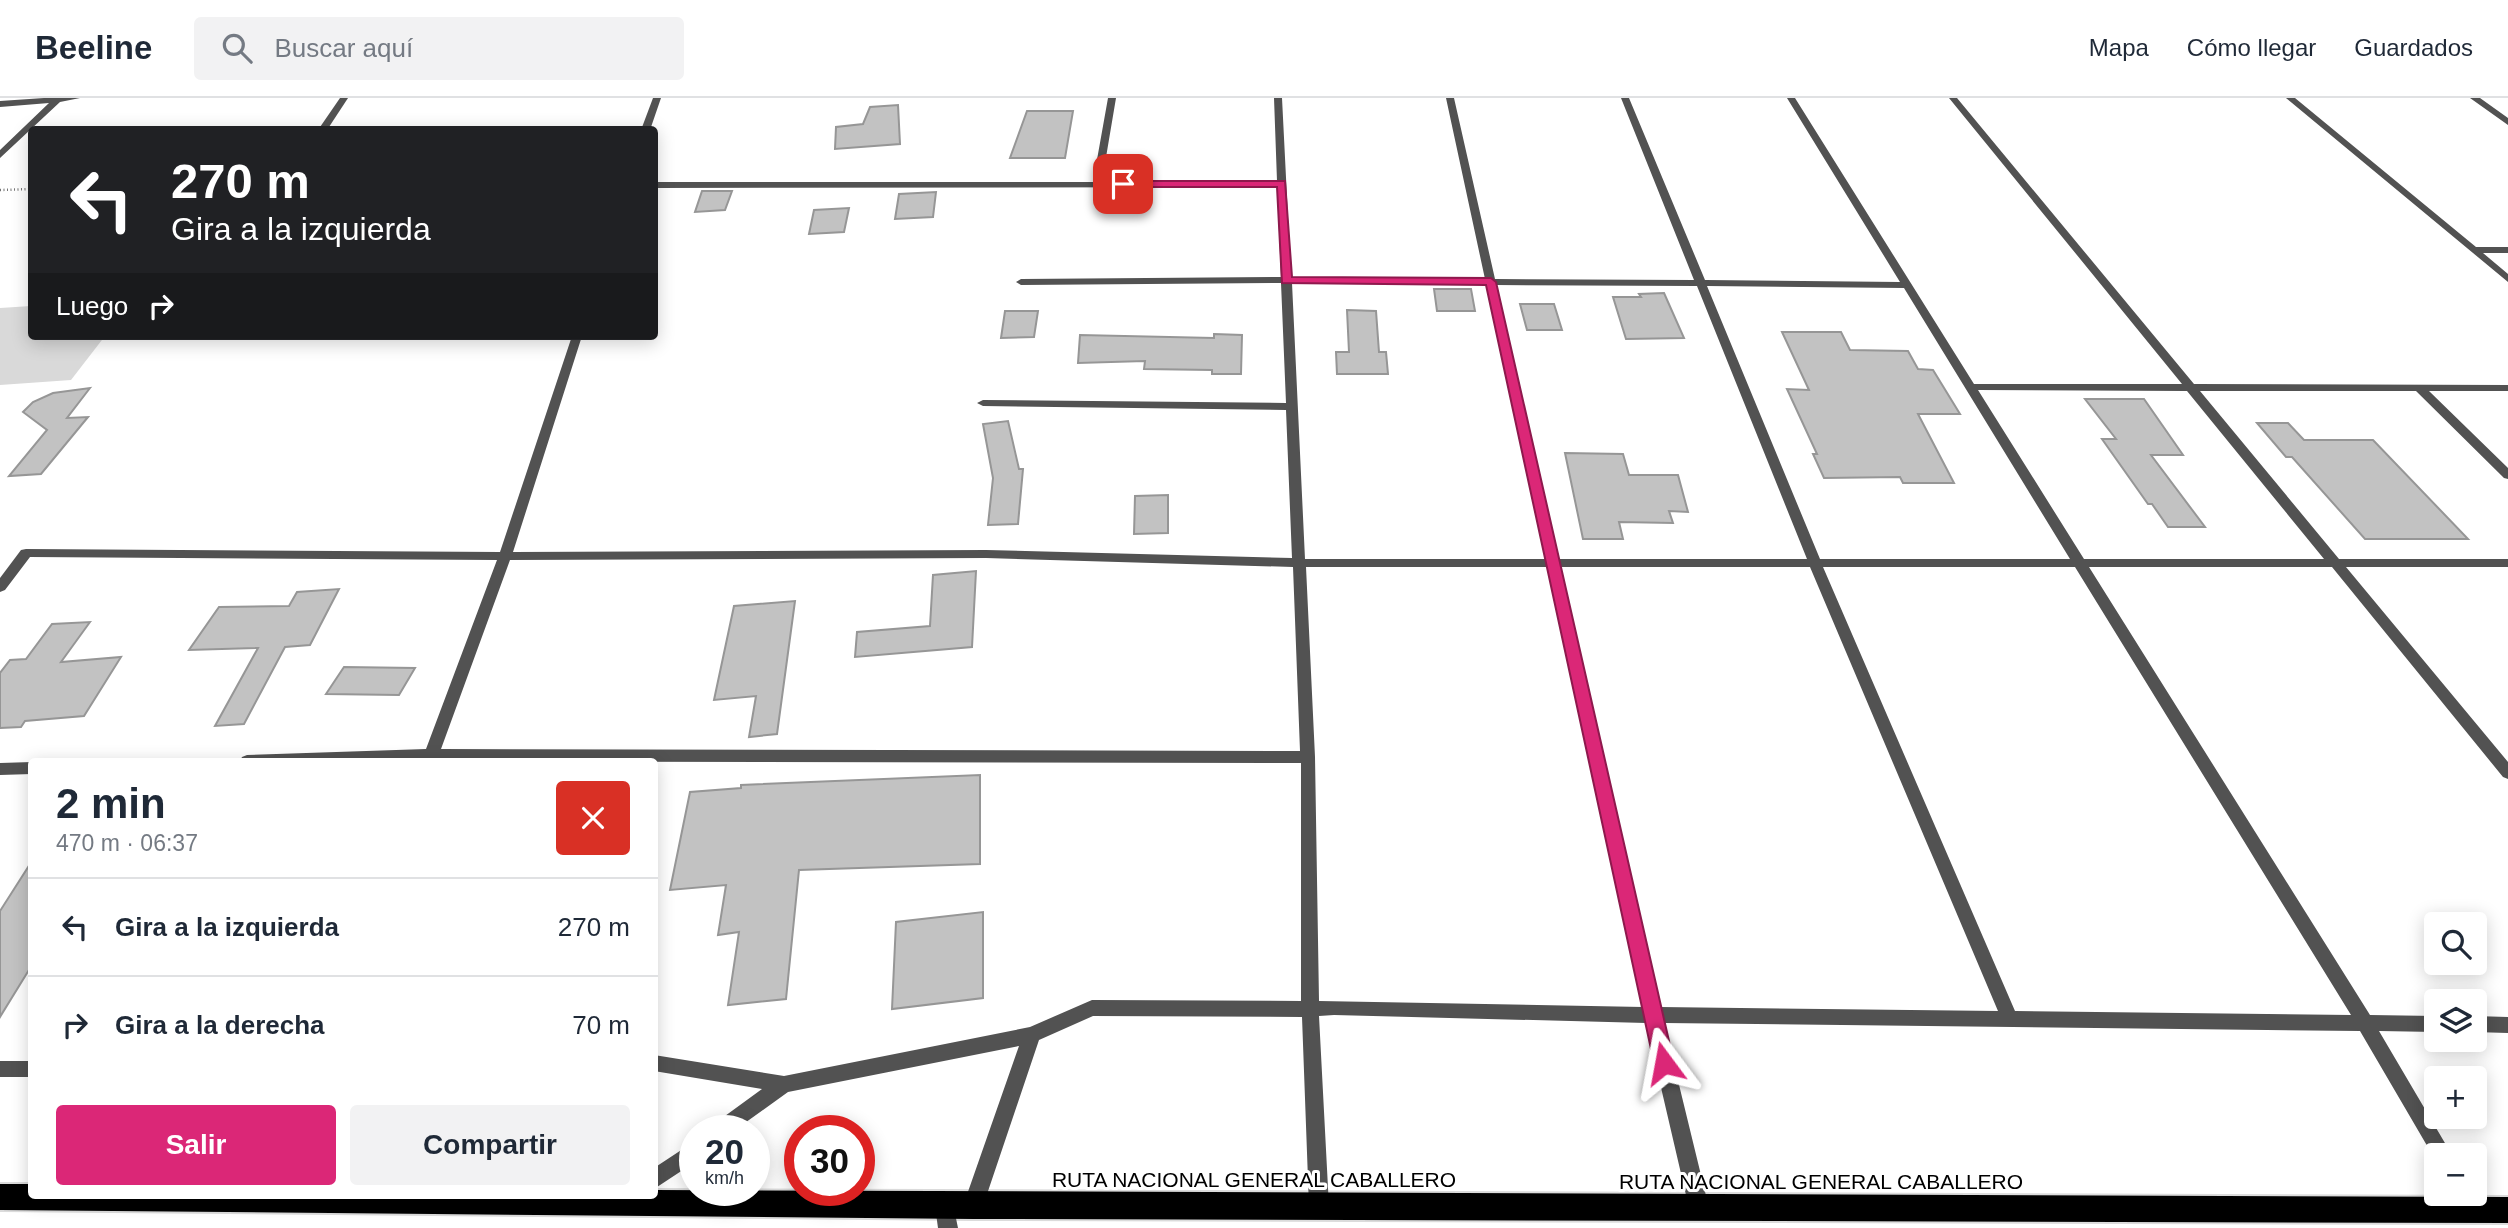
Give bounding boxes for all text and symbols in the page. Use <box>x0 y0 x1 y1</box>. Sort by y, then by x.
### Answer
search box <box>194 17 684 80</box>
text: Beeline <box>35 29 152 66</box>
icon: search <box>218 29 256 67</box>
text: Buscar aquí <box>274 33 413 63</box>
text: Mapa <box>2089 34 2149 61</box>
text: Cómo llegar <box>2187 34 2316 61</box>
text: Guardados <box>2354 34 2473 61</box>
icon: left <box>56 154 147 245</box>
text: 270 m <box>171 154 310 208</box>
pin <box>1093 154 1153 214</box>
icon: arrive <box>1104 165 1142 203</box>
text: Gira a la izquierda <box>171 211 431 247</box>
icon: right <box>142 287 180 325</box>
text: Luego <box>56 291 128 321</box>
text: 2 min <box>56 780 166 827</box>
button: close <box>556 781 630 855</box>
text: 470 m · 06:37 <box>56 830 198 856</box>
icon: left <box>56 908 94 946</box>
text: Gira a la izquierda <box>115 912 339 942</box>
text: 270 m <box>558 912 630 942</box>
map controls <box>2424 912 2487 1206</box>
button: search <box>2424 912 2487 975</box>
button: layers <box>2424 989 2487 1052</box>
icon: right <box>56 1006 94 1044</box>
text: Gira a la derecha <box>115 1010 325 1040</box>
text: 70 m <box>572 1010 630 1040</box>
position arrow <box>1627 1026 1701 1100</box>
button: + <box>2424 1066 2487 1129</box>
button: Salir <box>56 1105 336 1185</box>
button: Compartir <box>350 1105 630 1185</box>
speed limit sign: 30 <box>784 1115 875 1206</box>
text: 20 <box>705 1132 744 1171</box>
button: − <box>2424 1143 2487 1206</box>
text: km/h <box>705 1168 744 1188</box>
street label: RUTA NACIONAL GENERAL CABALLERO <box>1052 1168 1456 1191</box>
street label: RUTA NACIONAL GENERAL CABALLERO <box>1619 1170 2023 1193</box>

